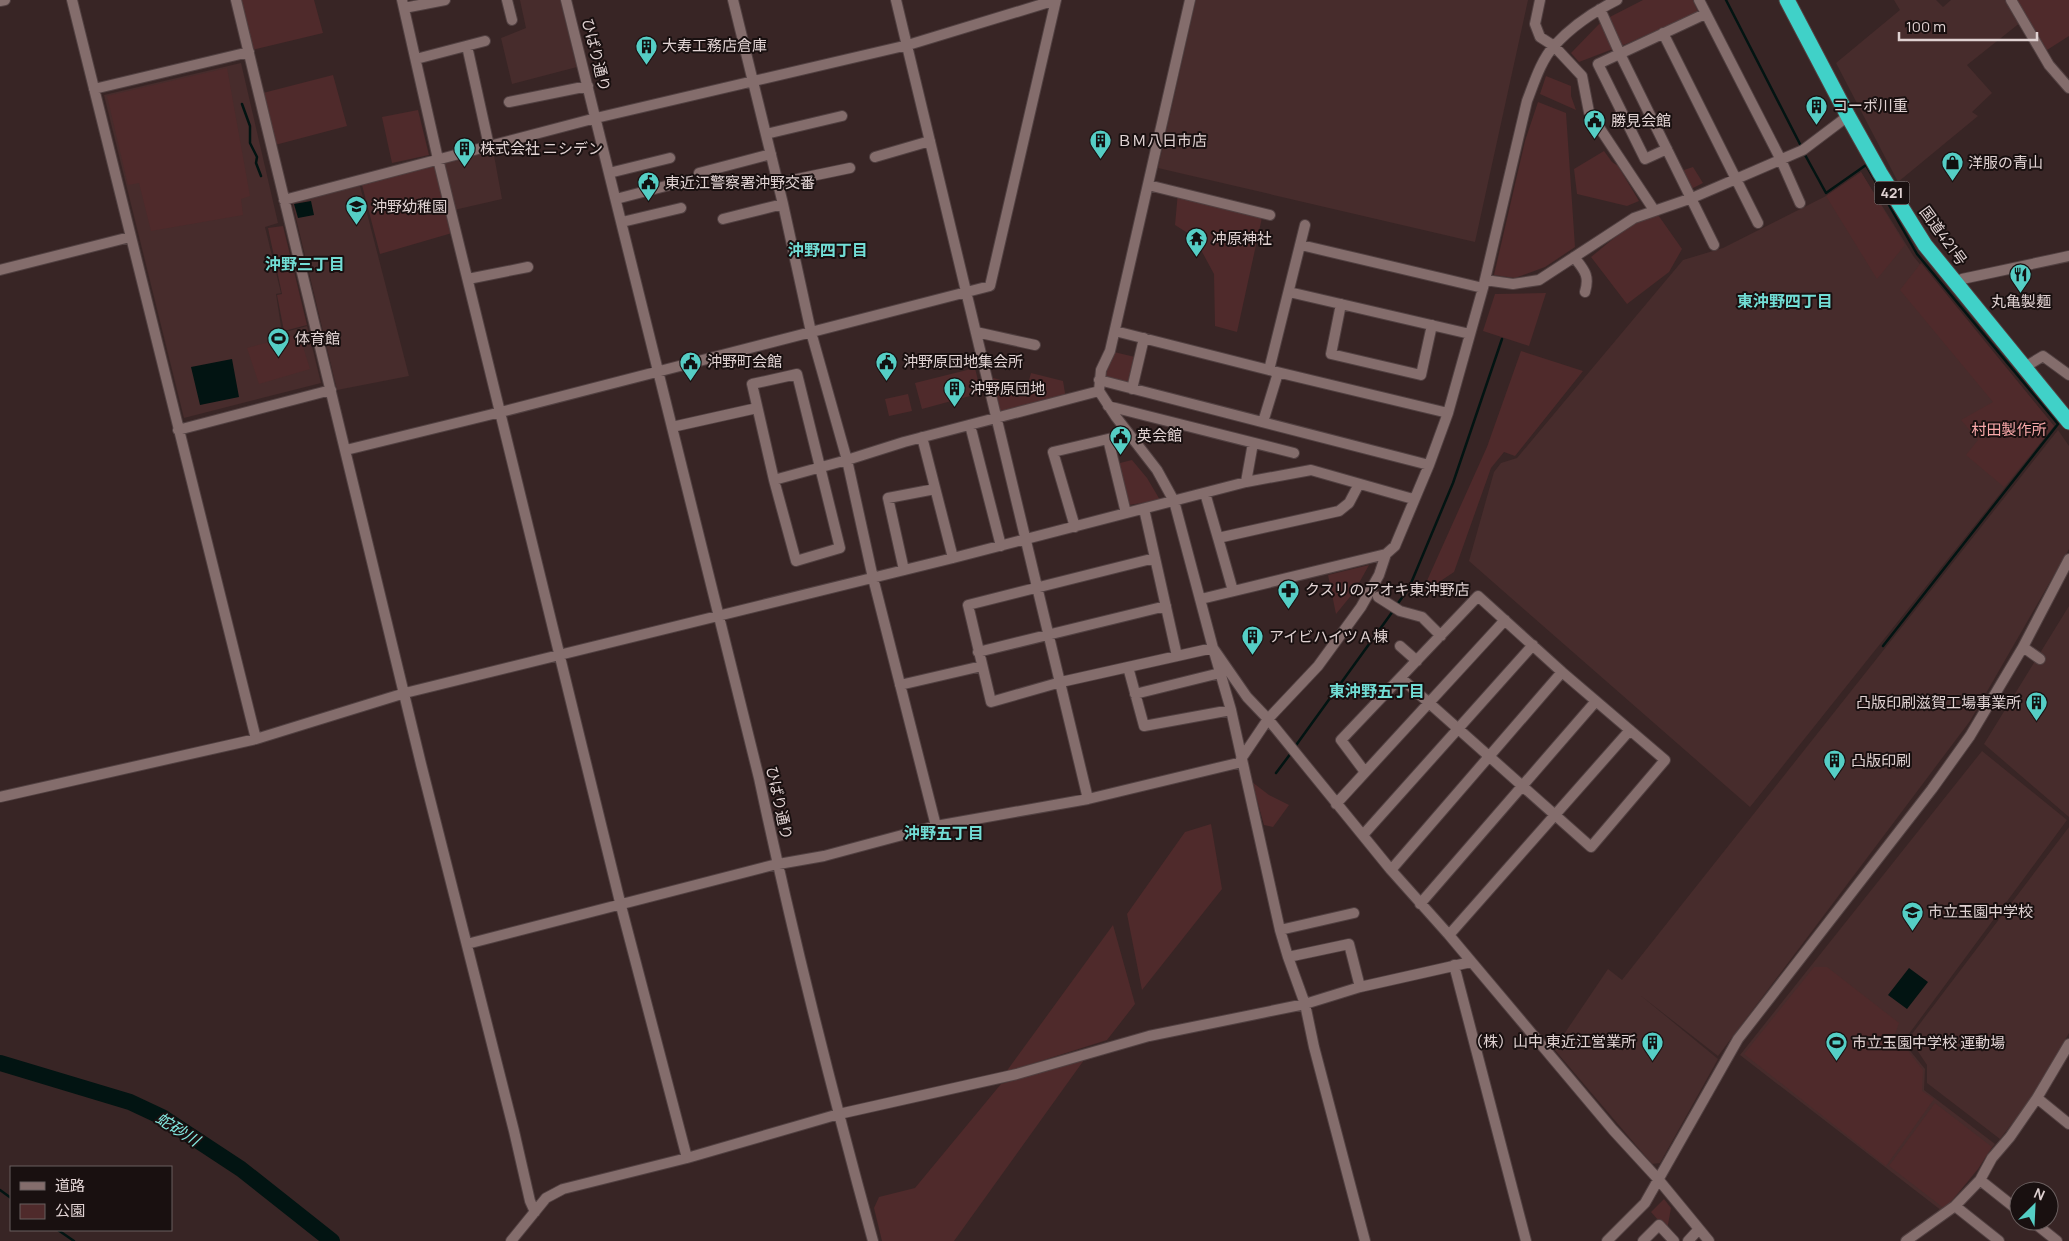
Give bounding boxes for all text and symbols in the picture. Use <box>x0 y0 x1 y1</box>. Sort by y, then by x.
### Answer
scale bar <box>1899 10 2036 42</box>
street label: ひばり通り <box>577 16 616 94</box>
text: 100 m <box>1906 16 1946 37</box>
building icon: 大寿工務店倉庫 <box>634 34 658 65</box>
place label: 大寿工務店倉庫 <box>662 35 767 56</box>
building icon: コーポ川重 <box>1805 94 1829 125</box>
place label: コーポ川重 <box>1833 95 1908 116</box>
public building icon: 勝見会館 <box>1583 109 1607 140</box>
place label: 勝見会館 <box>1611 110 1671 131</box>
building icon: ＢＭ八日市店 <box>1089 129 1113 160</box>
place label: ＢＭ八日市店 <box>1117 130 1207 151</box>
building icon: 株式会社 ニシデン <box>452 137 476 168</box>
place label: 株式会社 ニシデン <box>480 138 603 159</box>
shop icon: 洋服の青山 <box>1940 151 1964 182</box>
place label: 洋服の青山 <box>1968 152 2043 173</box>
public building icon: 東近江警察署沖野交番 <box>637 171 661 202</box>
place label: 東近江警察署沖野交番 <box>665 172 815 193</box>
road number: 421 <box>1874 182 1910 204</box>
school or university icon: 沖野幼稚園 <box>344 195 368 226</box>
place label: 沖野幼稚園 <box>372 196 447 217</box>
street label: 国道421号 <box>1915 202 1972 269</box>
temple icon: 冲原神社 <box>1184 227 1208 258</box>
place label: 冲原神社 <box>1212 228 1272 249</box>
district label: 沖野四丁目 <box>788 239 868 261</box>
district label: 沖野三丁目 <box>265 253 345 275</box>
restaurant icon: 丸亀製麺 <box>2009 262 2033 293</box>
district label: 東沖野四丁目 <box>1737 290 1833 312</box>
place label: 丸亀製麺 <box>1991 291 2051 312</box>
sports icon: 体育館 <box>267 327 291 358</box>
place label: 体育館 <box>295 328 340 349</box>
public building icon: 沖野町会館 <box>679 350 703 381</box>
public building icon: 沖野原団地集会所 <box>875 350 899 381</box>
place label: 沖野町会館 <box>707 351 782 372</box>
place label: 沖野原団地集会所 <box>903 351 1023 372</box>
building icon: 沖野原団地 <box>942 377 966 408</box>
place label: 沖野原団地 <box>970 378 1045 399</box>
park label: 村田製作所 <box>1971 419 2047 440</box>
public building icon: 英会館 <box>1109 424 1133 455</box>
place label: 英会館 <box>1137 425 1182 446</box>
pharmacy icon: クスリのアオキ東沖野店 <box>1277 578 1301 609</box>
place label: クスリのアオキ東沖野店 <box>1305 579 1470 600</box>
building icon: アイビハイツＡ棟 <box>1241 625 1265 656</box>
place label: アイビハイツＡ棟 <box>1269 626 1388 647</box>
district label: 東沖野五丁目 <box>1329 680 1425 702</box>
building icon: 凸版印刷滋賀工場事業所 <box>2025 691 2049 722</box>
place label: 凸版印刷滋賀工場事業所 <box>1856 692 2021 713</box>
building icon: 凸版印刷 <box>1823 749 1847 780</box>
place label: 凸版印刷 <box>1851 750 1911 771</box>
street label: ひばり通り <box>761 764 798 842</box>
district label: 沖野五丁目 <box>904 822 984 844</box>
school or university icon: 市立玉園中学校 <box>1900 900 1924 931</box>
place label: 市立玉園中学校 <box>1928 901 2033 922</box>
building icon: （株）山中 東近江営業所 <box>1640 1030 1664 1061</box>
place label: （株）山中 東近江営業所 <box>1468 1031 1636 1052</box>
sports icon: 市立玉園中学校 運動場 <box>1824 1031 1848 1062</box>
place label: 市立玉園中学校 運動場 <box>1852 1032 2005 1053</box>
water label: 蛇砂川 <box>152 1107 206 1152</box>
legend <box>10 1166 172 1231</box>
text: 道路 <box>55 1175 85 1196</box>
north arrow <box>2009 1181 2059 1231</box>
text: N <box>2031 1183 2048 1204</box>
text: 公園 <box>55 1200 85 1221</box>

